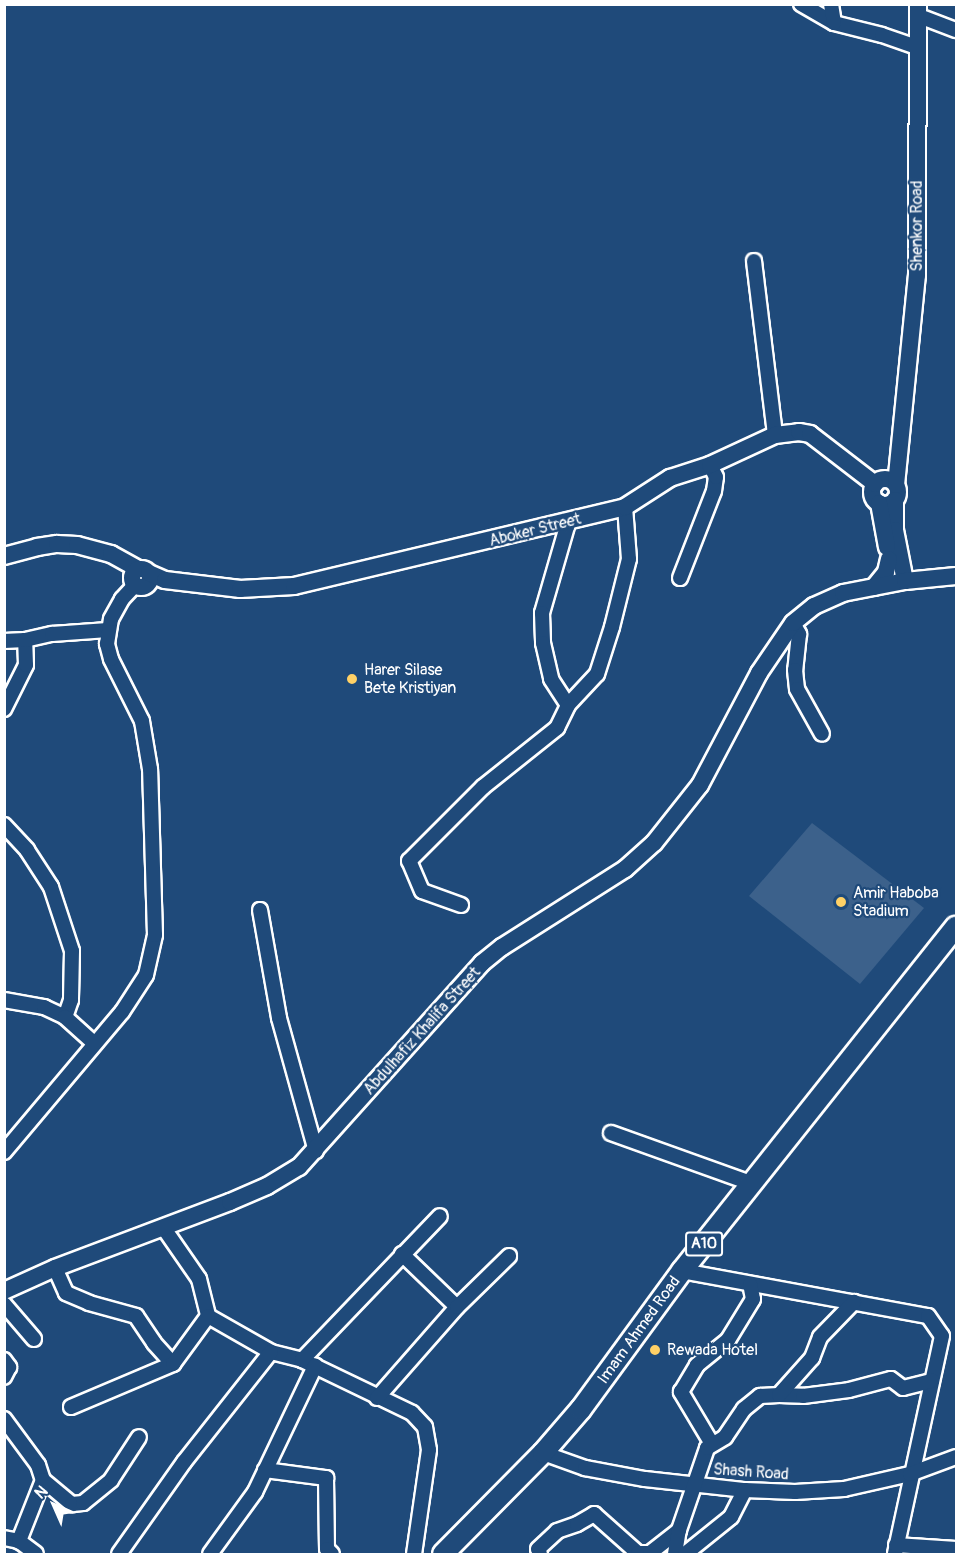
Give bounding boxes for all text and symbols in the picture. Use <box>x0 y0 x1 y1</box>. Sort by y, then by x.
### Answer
street label: Shenkor Road <box>907 180 927 272</box>
street label: Aboker Street <box>487 509 583 551</box>
place label: Harer Silase Bete Kristiyan <box>364 660 456 698</box>
marker: Harer Silase Bete Kristiyan <box>345 672 359 686</box>
place label: Amir Haboba Stadium <box>853 883 939 921</box>
marker: Amir Haboba Stadium <box>834 895 848 909</box>
street label: Abdulhafiz Khalifa Street <box>360 963 484 1099</box>
road number: A10 <box>684 1232 724 1256</box>
street label: Imam Ahmed Road <box>594 1272 684 1388</box>
place label: Rewada Hotel <box>667 1340 758 1360</box>
marker: Rewada Hotel <box>648 1343 662 1357</box>
street label: Shash Road <box>713 1460 789 1484</box>
north arrow <box>24 1475 84 1535</box>
text: N <box>30 1481 52 1503</box>

